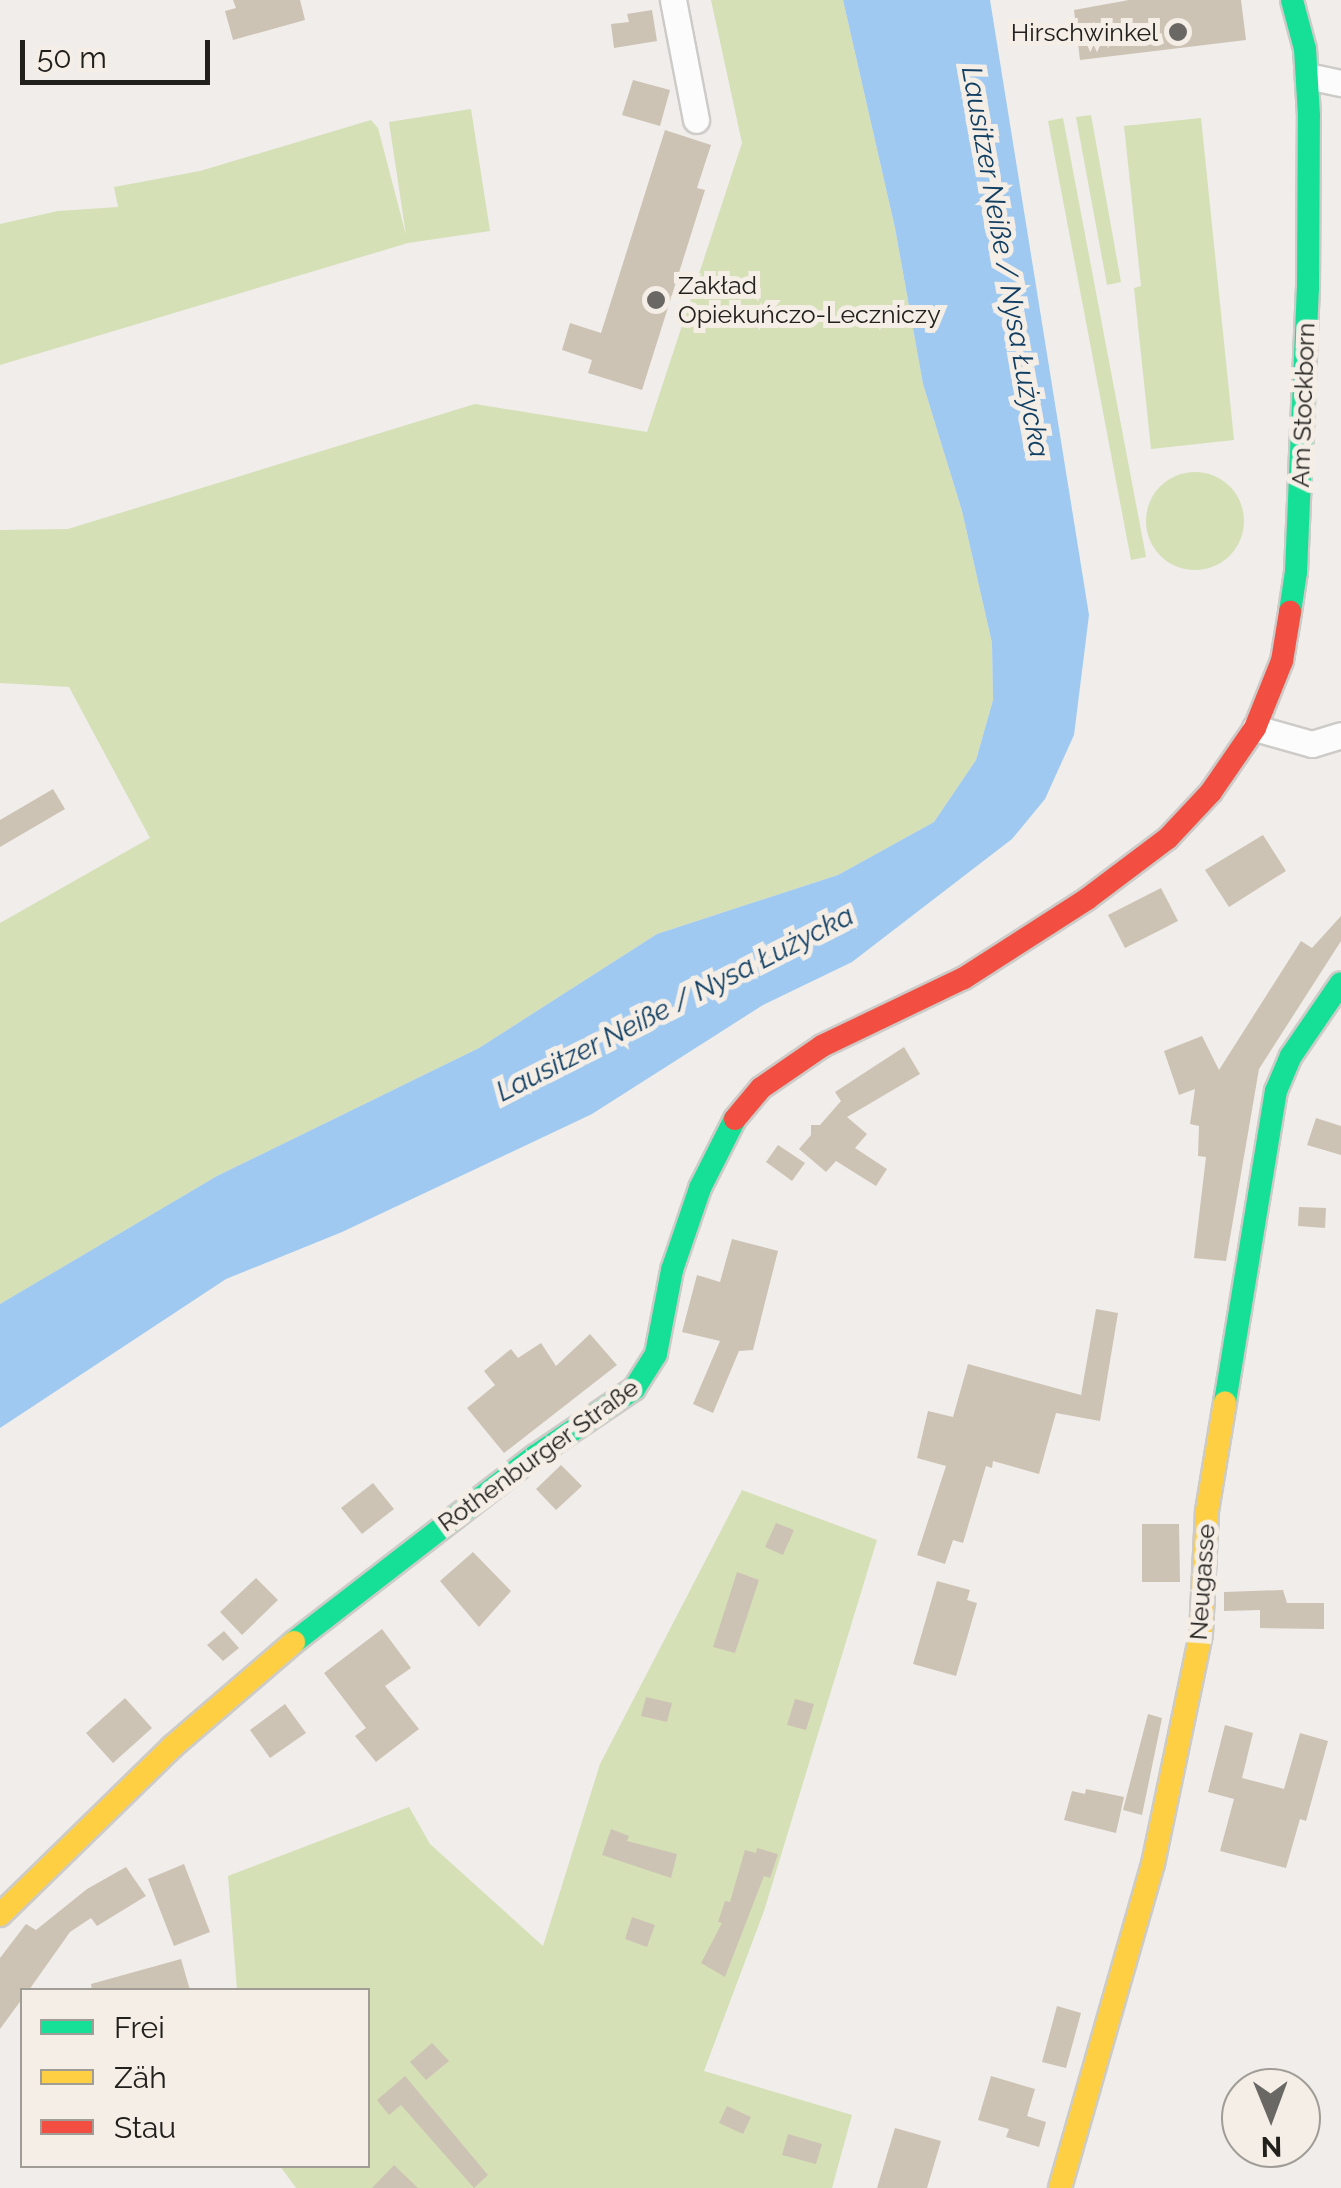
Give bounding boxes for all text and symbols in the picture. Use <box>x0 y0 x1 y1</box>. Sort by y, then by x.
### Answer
place label: Hirschwinkel <box>1011 17 1158 47</box>
scale bar <box>25 20 215 82</box>
marker: Hirschwinkel <box>1167 21 1189 43</box>
text: 50 m <box>37 40 107 75</box>
water label: Lausitzer Neiße / Nysa Łużycka <box>954 64 1056 460</box>
place label: Zakład Opiekuńczo-Leczniczy <box>678 271 941 330</box>
marker: Zakład Opiekuńczo-Leczniczy <box>643 287 669 313</box>
street label: Am Stockborn <box>1285 322 1321 488</box>
water label: Lausitzer Neiße / Nysa Łużycka <box>490 899 860 1109</box>
street label: Rothenburger Straße <box>432 1372 644 1538</box>
street label: Neugasse <box>1183 1523 1221 1641</box>
legend <box>20 1988 370 2168</box>
text: Frei <box>114 2010 165 2045</box>
text: Zäh <box>114 2060 167 2095</box>
north arrow <box>1221 2068 1321 2168</box>
text: Stau <box>114 2110 176 2145</box>
text: N <box>1261 2130 1282 2163</box>

